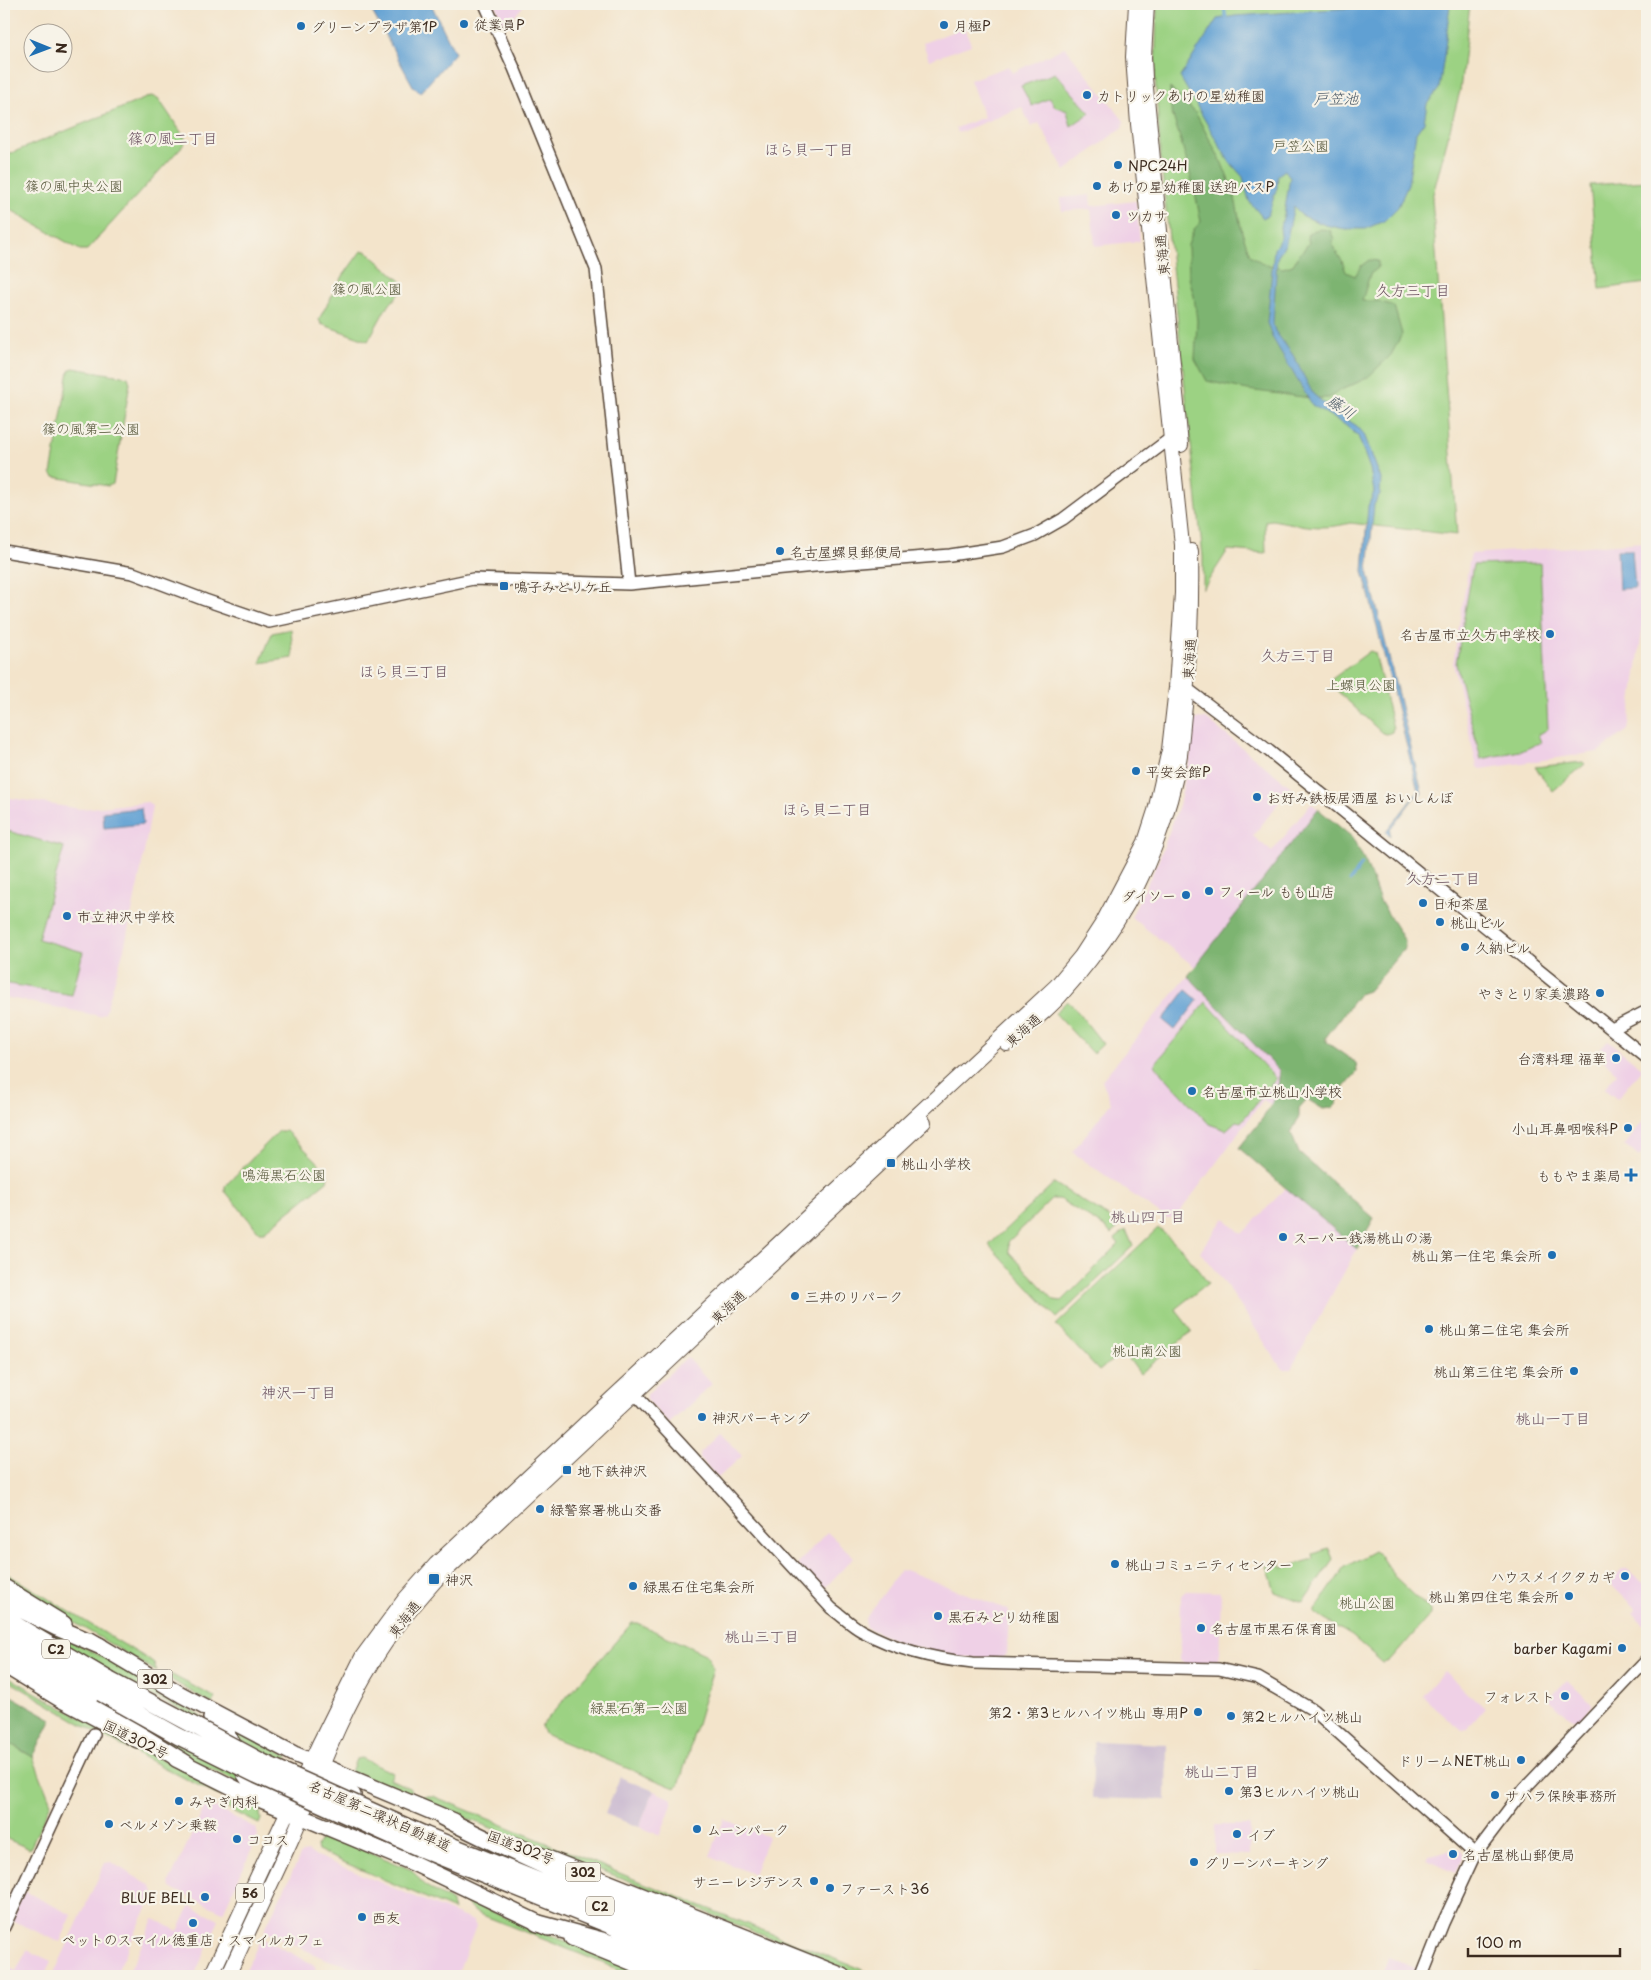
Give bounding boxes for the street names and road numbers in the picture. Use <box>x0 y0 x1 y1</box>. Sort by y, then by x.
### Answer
street label: 東海通 <box>1149 233 1175 277</box>
street label: 東海通 <box>1177 637 1201 681</box>
street label: 東海通 <box>1000 1008 1046 1052</box>
street label: 東海通 <box>705 1285 751 1329</box>
street label: 東海通 <box>383 1596 425 1642</box>
road number: C2 <box>42 1640 70 1658</box>
road number: 302 <box>138 1670 172 1688</box>
street label: 国道302号 <box>100 1714 172 1764</box>
street label: 名古屋第二環状自動車道 <box>305 1774 455 1856</box>
street label: 国道302号 <box>484 1824 558 1870</box>
road number: 302 <box>566 1862 600 1881</box>
road number: 56 <box>236 1884 264 1902</box>
road number: C2 <box>586 1896 614 1915</box>

